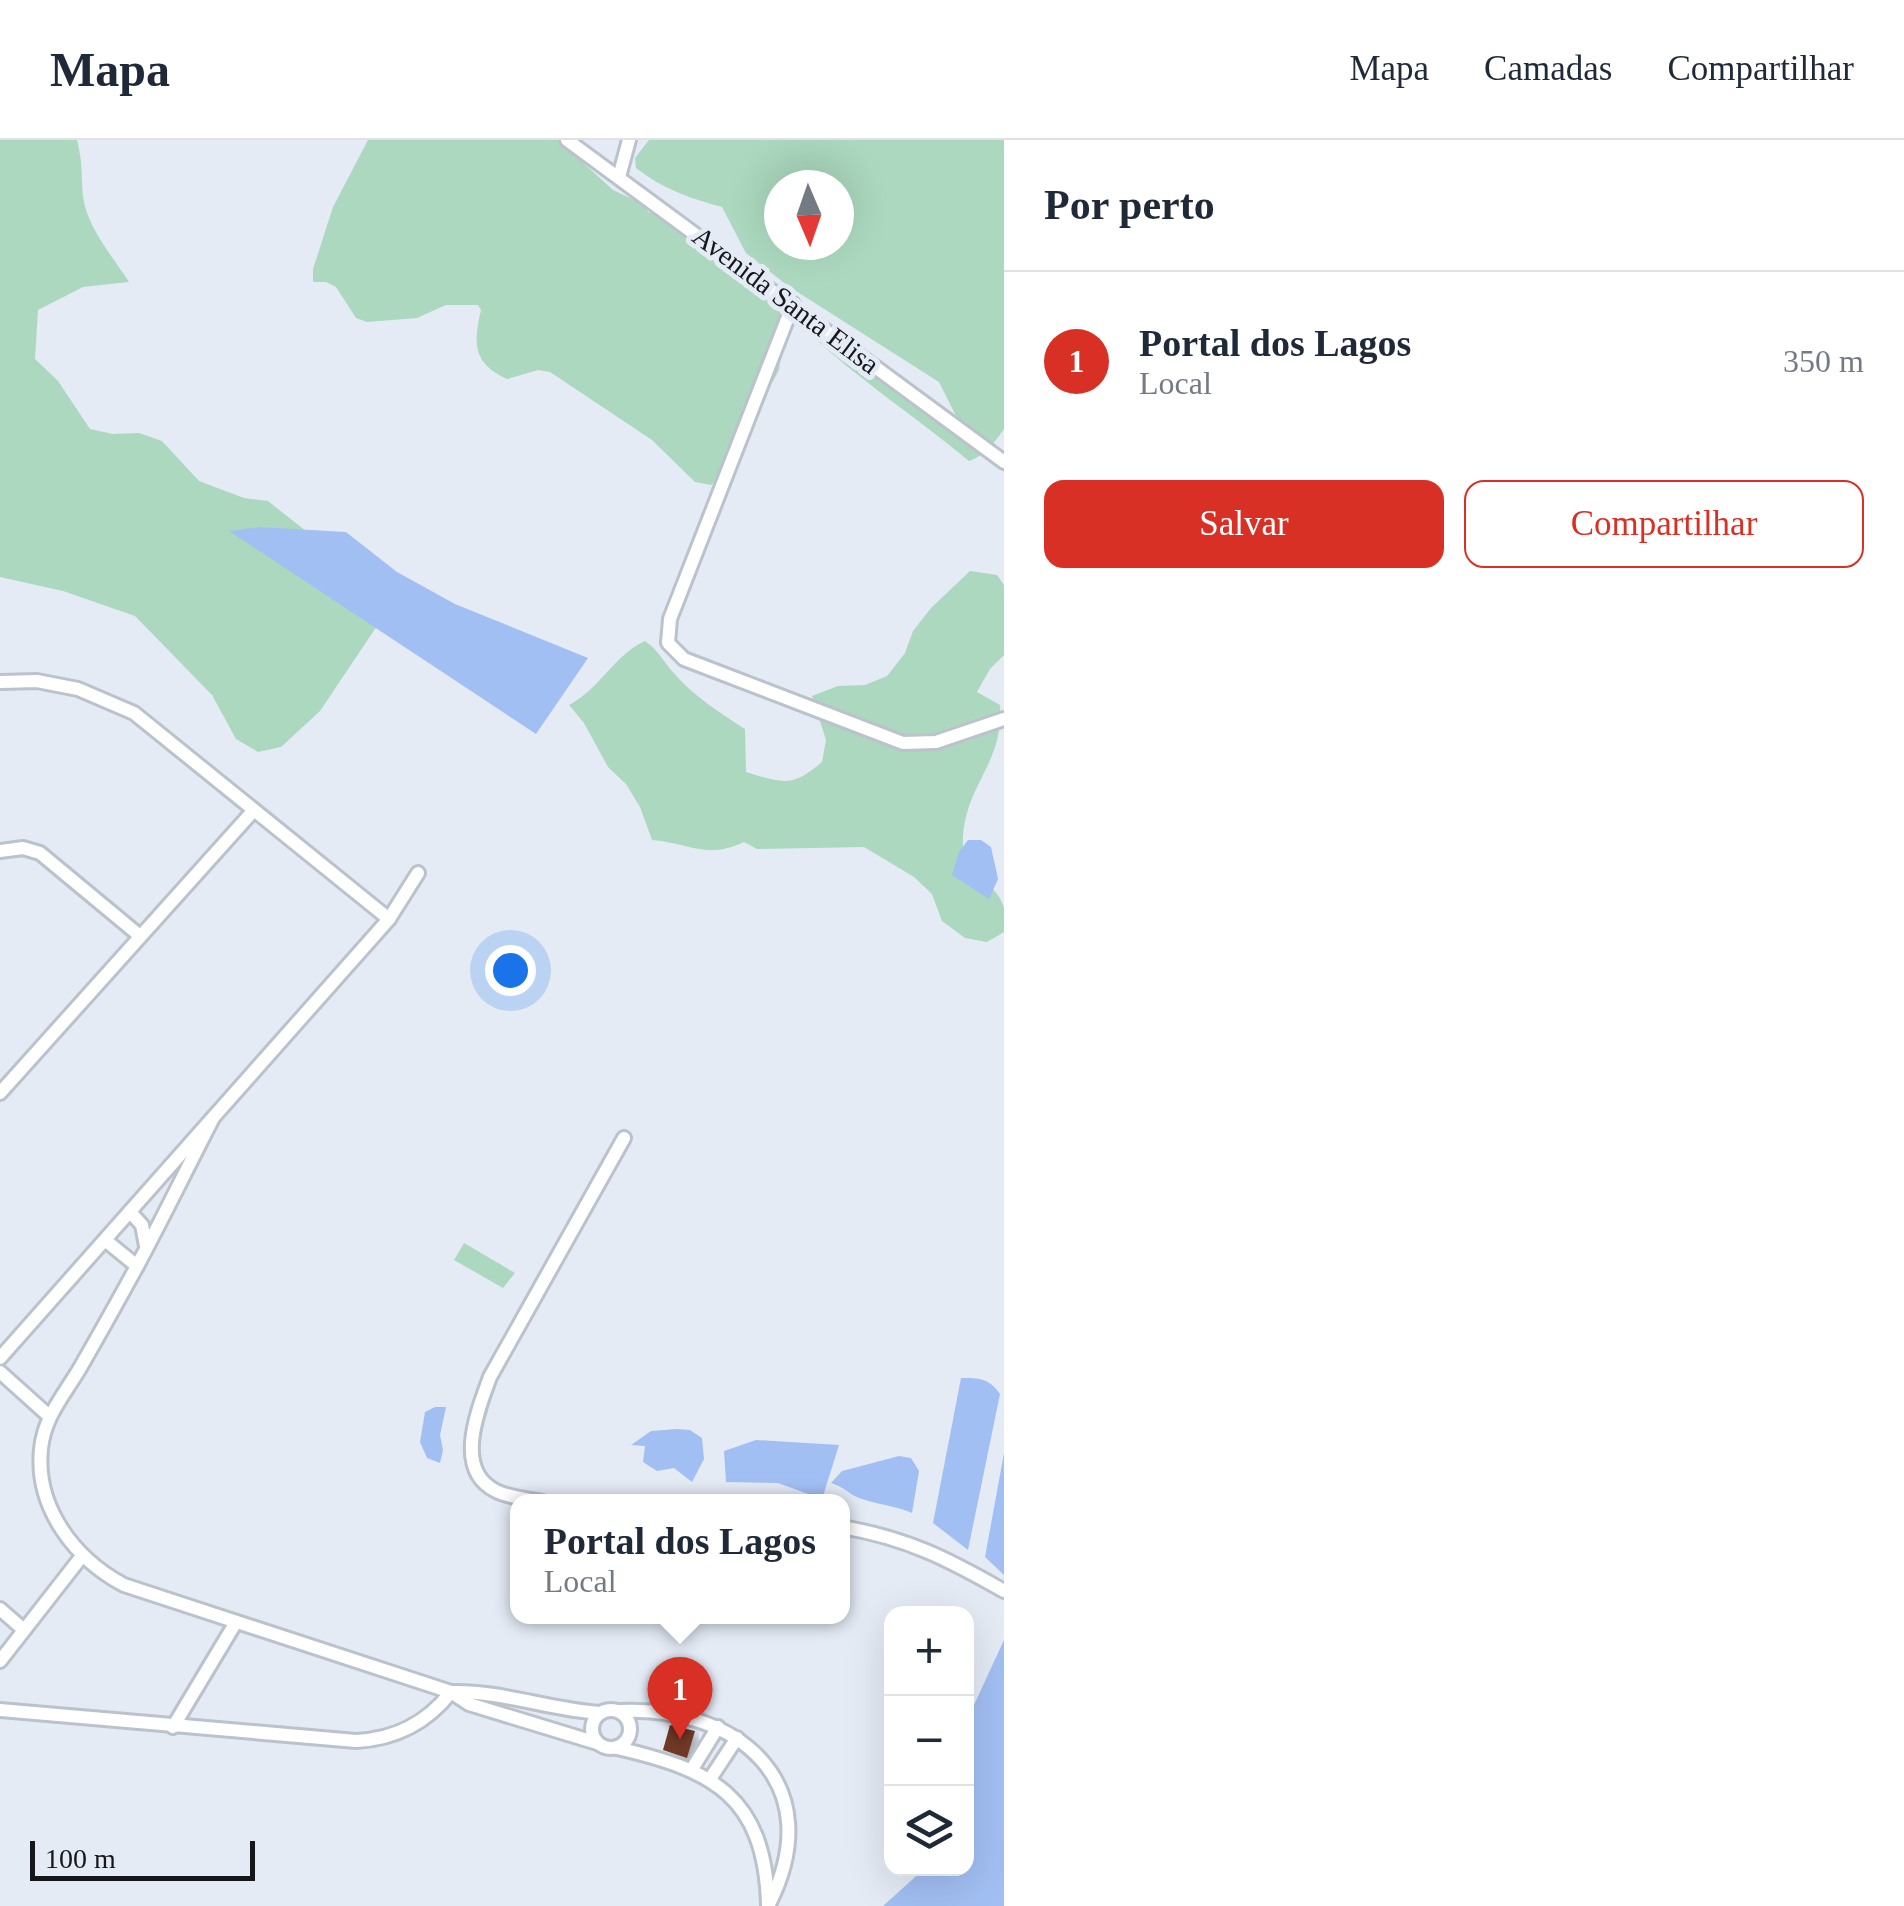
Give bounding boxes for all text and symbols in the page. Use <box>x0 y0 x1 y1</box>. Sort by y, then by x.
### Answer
text: Mapa <box>50 43 170 96</box>
text: Mapa <box>1349 49 1429 88</box>
text: Camadas <box>1484 49 1612 88</box>
text: Compartilhar <box>1667 49 1854 88</box>
north arrow <box>764 170 854 260</box>
text: Por perto <box>1044 182 1215 228</box>
street label: Avenida Santa Elisa <box>687 220 886 380</box>
text: Portal dos Lagos <box>1139 322 1411 364</box>
text: 1 <box>1069 343 1085 379</box>
text: 350 m <box>1783 343 1864 379</box>
text: Local <box>1139 365 1212 401</box>
button: Salvar <box>1044 480 1444 568</box>
button: Compartilhar <box>1464 480 1864 568</box>
your location <box>485 945 536 996</box>
popup <box>510 1494 850 1624</box>
text: Portal dos Lagos <box>544 1520 816 1562</box>
text: Local <box>544 1563 617 1599</box>
map controls <box>884 1606 974 1876</box>
button: + <box>884 1606 974 1696</box>
pin: 1 <box>648 1656 712 1739</box>
button: − <box>884 1696 974 1786</box>
button: layers <box>884 1786 974 1876</box>
scale bar <box>30 1836 255 1880</box>
text: 100 m <box>45 1843 116 1874</box>

